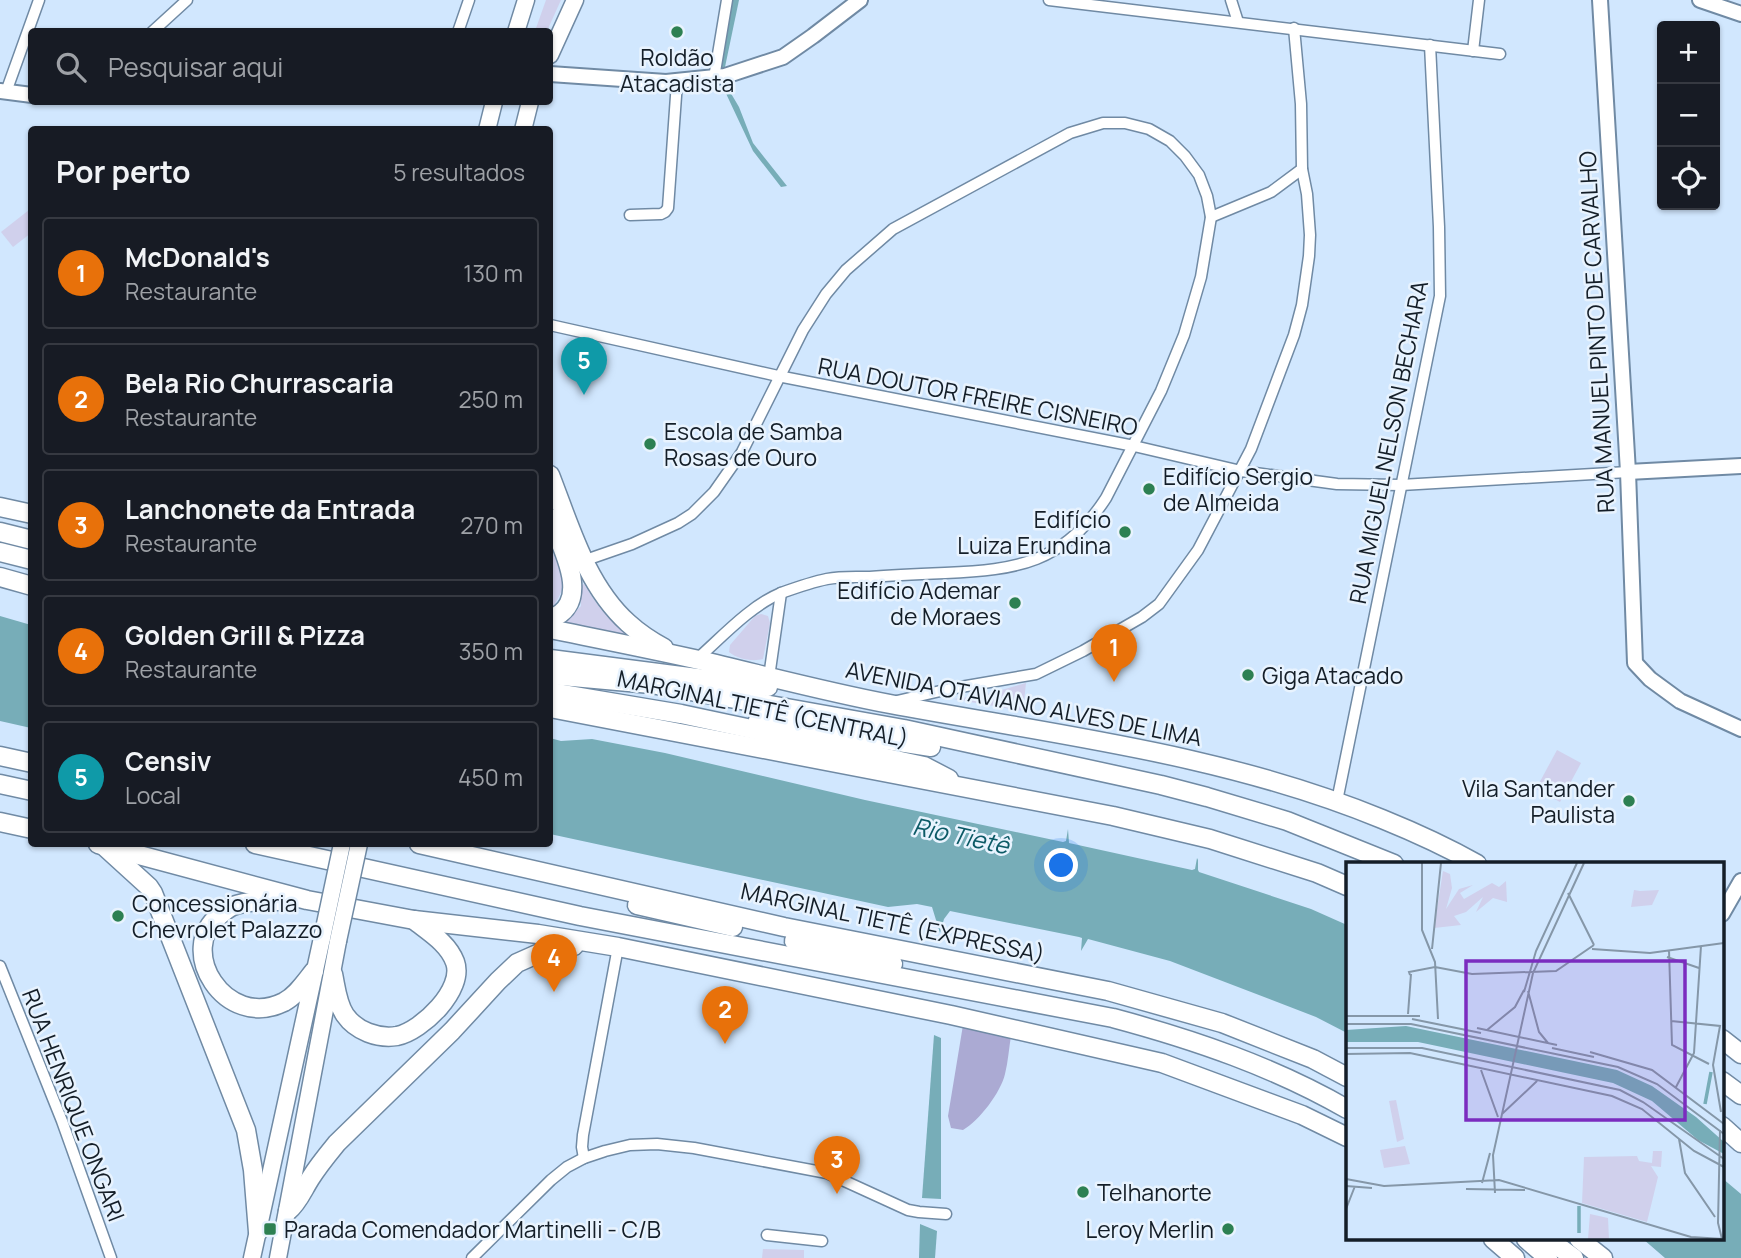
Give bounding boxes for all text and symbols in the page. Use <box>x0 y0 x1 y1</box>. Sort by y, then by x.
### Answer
map controls <box>1657 21 1720 210</box>
button: + <box>1657 21 1720 84</box>
marker: Roldão Atacadista <box>669 24 685 40</box>
search box <box>28 28 553 105</box>
place label: Roldão Atacadista <box>620 41 734 99</box>
icon: search <box>52 48 90 86</box>
text: Pesquisar aqui <box>108 49 283 85</box>
button: − <box>1657 84 1720 147</box>
button: locate <box>1657 147 1720 210</box>
street label: RUA MANUEL PINTO DE CARVALHO <box>1571 150 1621 514</box>
text: Por perto <box>56 151 191 192</box>
text: 5 resultados <box>393 156 525 188</box>
text: McDonald's <box>125 239 270 275</box>
text: 1 <box>76 257 86 289</box>
text: 130 m <box>463 257 523 289</box>
text: Restaurante <box>125 275 257 307</box>
street label: RUA MIGUEL NELSON BECHARA <box>1341 277 1435 606</box>
pin: 5 <box>561 337 607 395</box>
street label: RUA DOUTOR FREIRE CISNEIRO <box>815 349 1141 443</box>
text: Bela Rio Churrascaria <box>125 365 394 401</box>
text: 2 <box>74 383 88 415</box>
text: 250 m <box>458 383 523 415</box>
text: Restaurante <box>125 401 257 433</box>
place label: Escola de Samba Rosas de Ouro <box>664 415 842 473</box>
marker: Escola de Samba Rosas de Ouro <box>642 436 658 452</box>
place label: Edifício Sergio de Almeida <box>1163 460 1313 518</box>
marker: Edifício Sergio de Almeida <box>1141 481 1157 497</box>
text: Lanchonete da Entrada <box>125 491 415 527</box>
place label: Edifício Luiza Erundina <box>957 503 1111 561</box>
text: 3 <box>74 509 88 541</box>
text: 270 m <box>460 509 523 541</box>
marker: Edifício Luiza Erundina <box>1117 524 1133 540</box>
text: Restaurante <box>125 527 257 559</box>
place label: Edifício Ademar de Moraes <box>837 574 1001 632</box>
marker: Edifício Ademar de Moraes <box>1007 595 1023 611</box>
text: Golden Grill & Pizza <box>125 617 365 653</box>
pin: 1 <box>1091 624 1137 682</box>
text: 4 <box>74 635 88 667</box>
text: 350 m <box>459 635 523 667</box>
text: Restaurante <box>125 653 257 685</box>
street label: AVENIDA OTAVIANO ALVES DE LIMA <box>843 653 1205 753</box>
place label: Giga Atacado <box>1262 659 1403 691</box>
street label: MARGINAL TIETÊ (CENTRAL) <box>614 661 912 755</box>
marker: Giga Atacado <box>1240 667 1256 683</box>
text: Censiv <box>125 743 211 779</box>
text: 5 <box>74 761 88 793</box>
text: 450 m <box>458 761 523 793</box>
place label: Vila Santander Paulista <box>1462 772 1615 830</box>
text: Local <box>125 779 181 811</box>
marker: Vila Santander Paulista <box>1621 793 1637 809</box>
water label: Rio Tietê <box>910 809 1014 862</box>
your location <box>1044 848 1078 882</box>
inset map <box>1346 862 1724 1240</box>
street label: MARGINAL TIETÊ (EXPRESSA) <box>738 874 1048 970</box>
place label: Concessionária Chevrolet Palazzo <box>132 887 322 945</box>
marker: Concessionária Chevrolet Palazzo <box>110 908 126 924</box>
pin: 4 <box>531 934 577 992</box>
street label: RUA HENRIQUE ONGARI <box>15 984 133 1226</box>
pin: 2 <box>702 986 748 1044</box>
pin: 3 <box>814 1136 860 1194</box>
place label: Telhanorte <box>1097 1176 1212 1208</box>
marker: Telhanorte <box>1075 1184 1091 1200</box>
place label: Parada Comendador Martinelli - C/B <box>284 1213 661 1245</box>
place label: Leroy Merlin <box>1085 1213 1214 1245</box>
marker: Parada Comendador Martinelli - C/B <box>262 1221 278 1237</box>
marker: Leroy Merlin <box>1220 1221 1236 1237</box>

